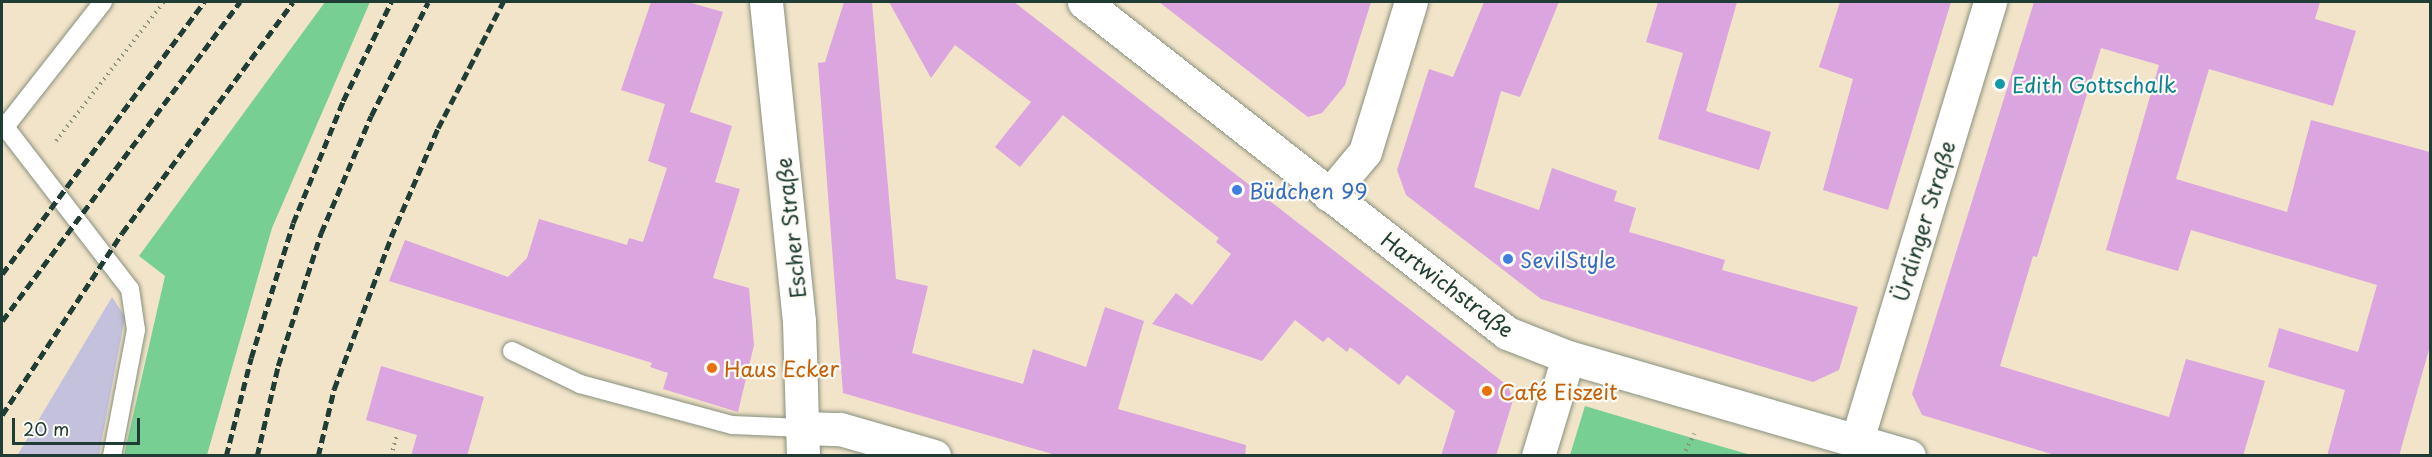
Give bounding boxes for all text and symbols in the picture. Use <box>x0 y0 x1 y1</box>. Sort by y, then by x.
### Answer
place label: Edith Gottschalk <box>2012 71 2179 97</box>
marker: Edith Gottschalk <box>1993 77 2007 91</box>
street label: Ürdinger Straße <box>1887 138 1959 304</box>
street label: Escher Straße <box>770 156 810 300</box>
place label: Büdchen 99 <box>1249 177 1366 203</box>
marker: Büdchen 99 <box>1230 183 1244 197</box>
street label: Hartwichstraße <box>1377 226 1519 342</box>
place label: SevilStyle <box>1520 246 1616 272</box>
marker: SevilStyle <box>1501 252 1515 266</box>
place label: Haus Ecker <box>724 355 839 381</box>
marker: Haus Ecker <box>705 361 719 375</box>
place label: Café Eiszeit <box>1499 378 1617 404</box>
marker: Café Eiszeit <box>1480 384 1494 398</box>
scale bar <box>15 406 142 444</box>
text: 20 m <box>23 415 69 442</box>

